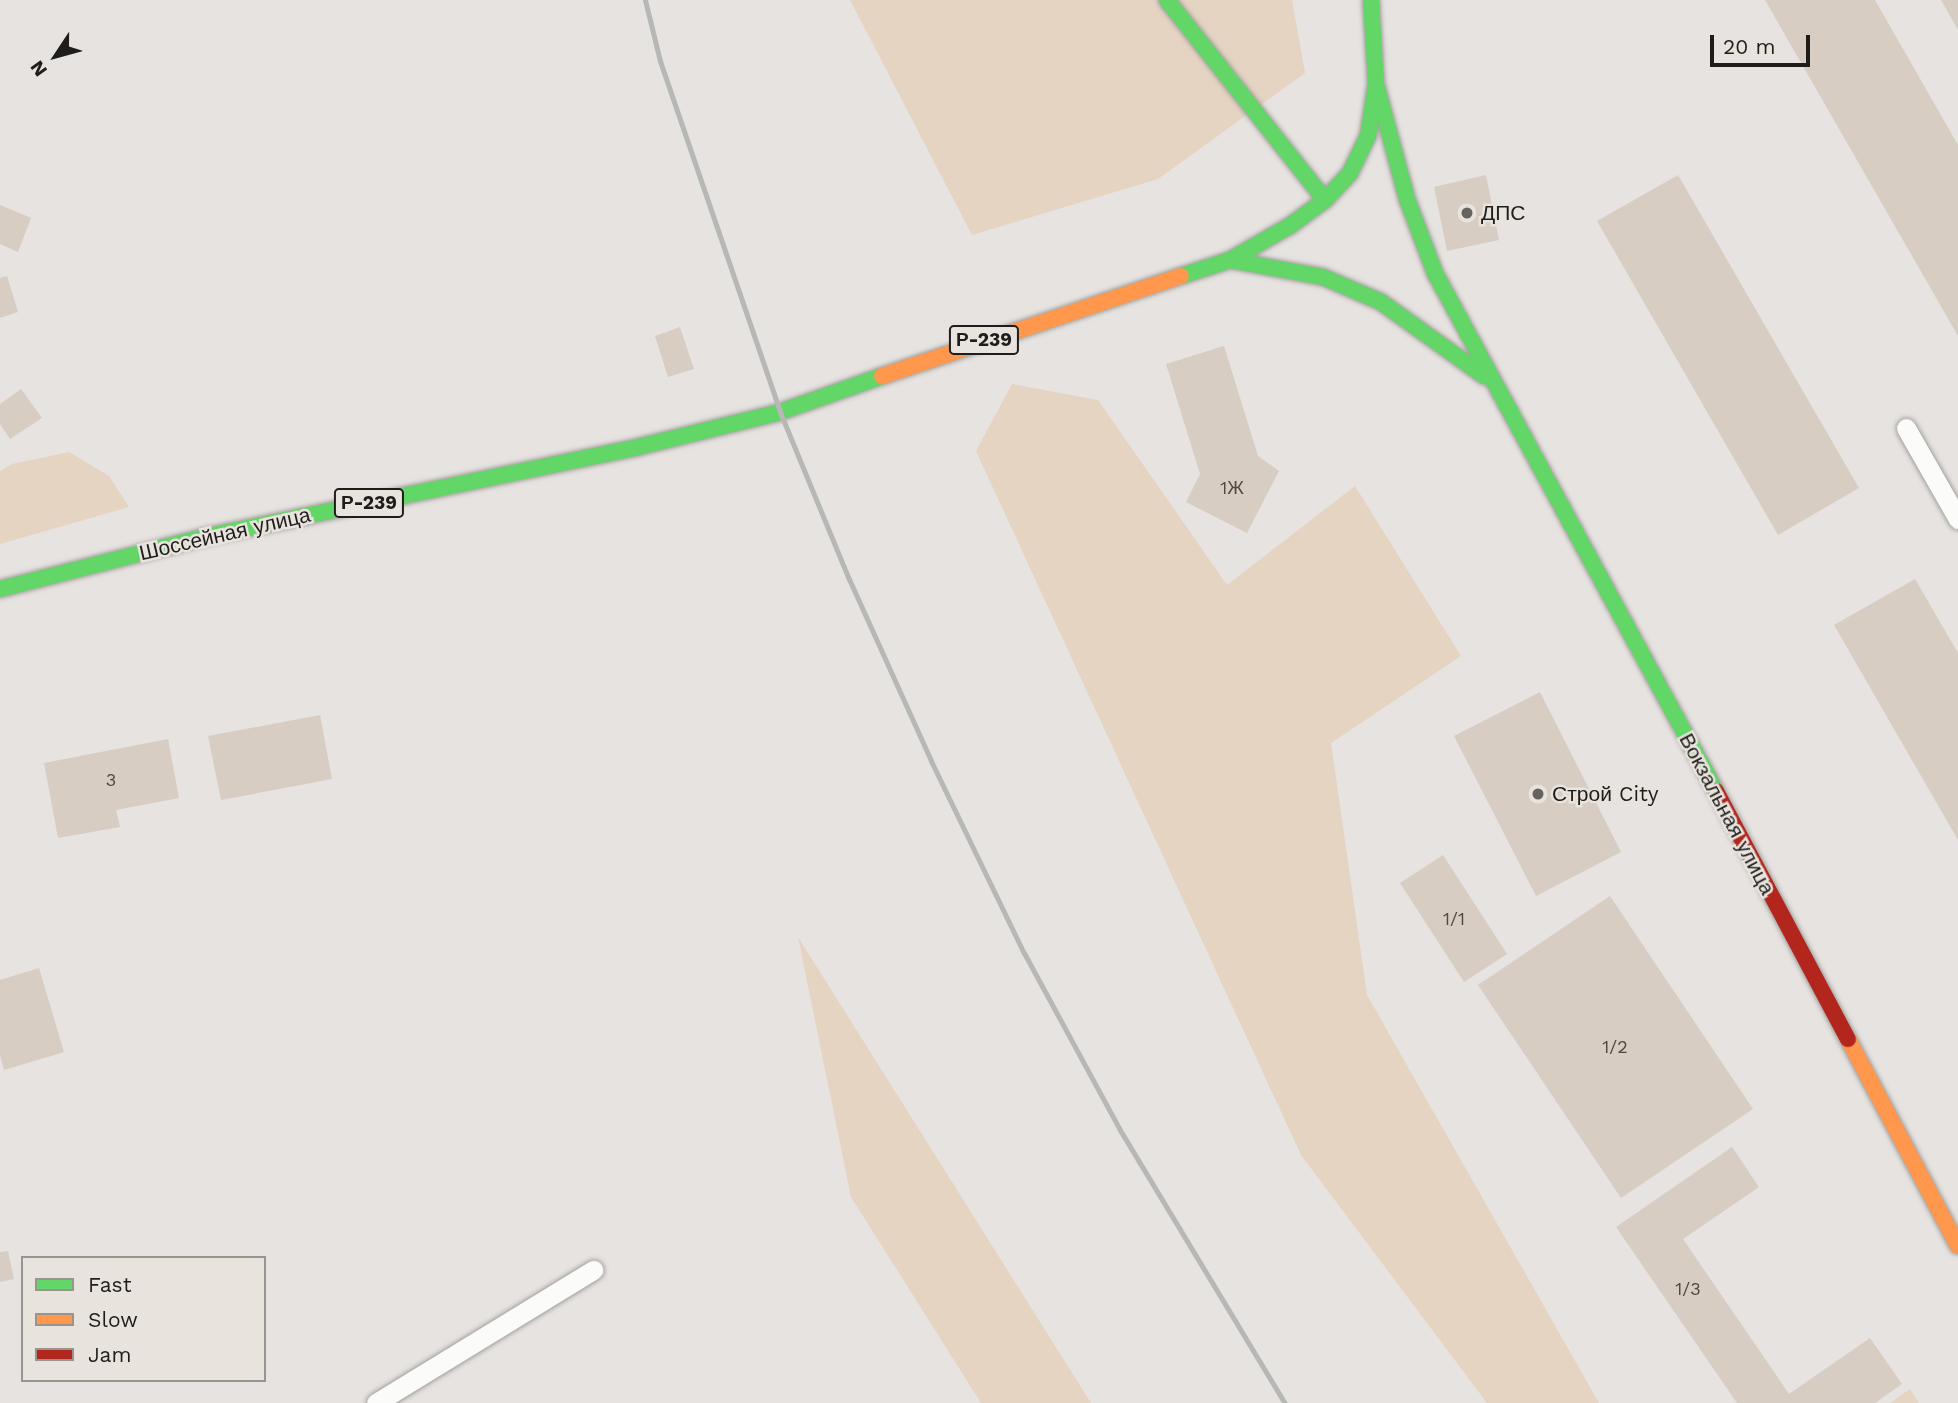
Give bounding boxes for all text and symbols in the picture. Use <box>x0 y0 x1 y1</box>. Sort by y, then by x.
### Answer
north arrow <box>21 21 91 91</box>
scale bar <box>1713 21 1813 65</box>
text: 20 m <box>1723 34 1775 59</box>
text: N <box>25 56 52 81</box>
place label: ДПС <box>1481 200 1525 226</box>
marker: ДПС <box>1459 205 1475 221</box>
road number: Р-239 <box>947 324 1021 356</box>
house number: 1Ж <box>1220 477 1244 499</box>
road number: Р-239 <box>332 488 406 518</box>
street label: Шоссейная улица <box>137 502 313 566</box>
street label: Вокзальная улица <box>1674 729 1780 899</box>
house number: 3 <box>106 769 116 791</box>
place label: Строй City <box>1552 781 1659 807</box>
marker: Строй City <box>1530 786 1546 802</box>
house number: 1/1 <box>1443 908 1465 930</box>
house number: 1/2 <box>1602 1036 1628 1058</box>
legend <box>21 1256 266 1382</box>
text: Fast <box>88 1272 132 1297</box>
house number: 1/3 <box>1675 1278 1701 1300</box>
text: Slow <box>88 1307 138 1332</box>
text: Jam <box>88 1342 131 1367</box>

